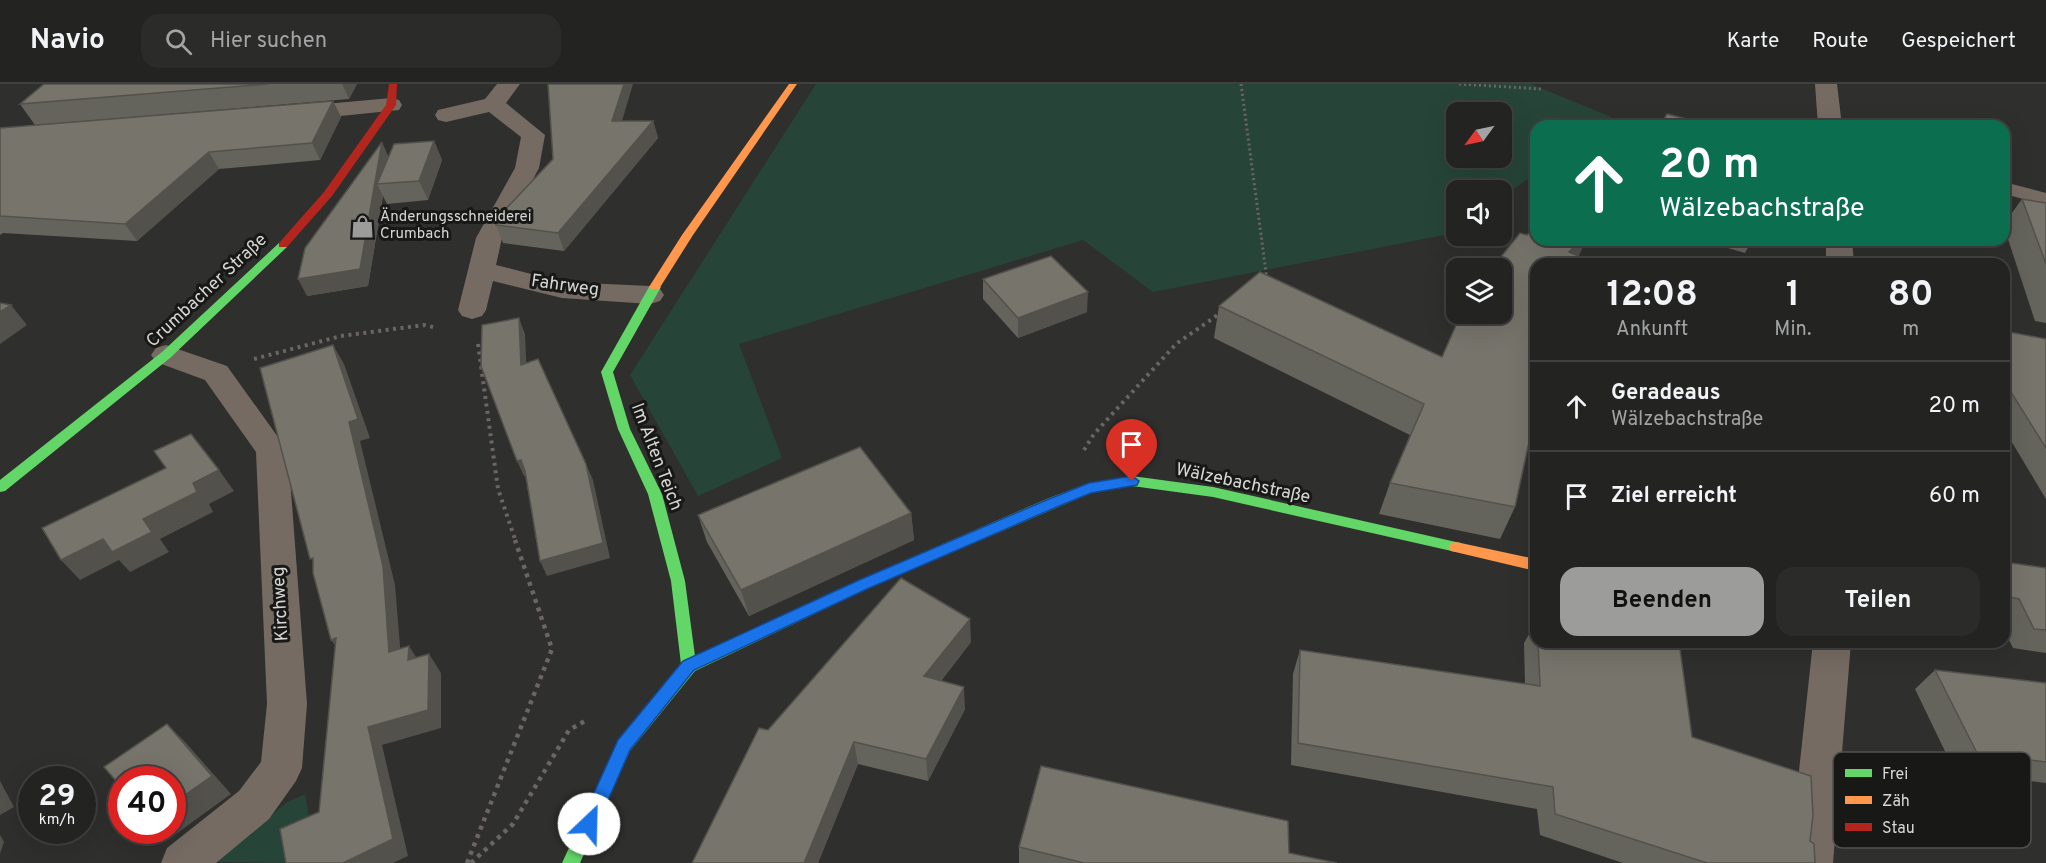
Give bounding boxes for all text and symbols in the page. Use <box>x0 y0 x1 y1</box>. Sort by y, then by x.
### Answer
search box <box>141 14 561 68</box>
text: Navio <box>30 23 105 59</box>
icon: search <box>162 25 195 58</box>
text: Hier suchen <box>210 28 327 55</box>
text: Karte <box>1727 28 1779 55</box>
text: Route <box>1812 28 1868 55</box>
text: Gespeichert <box>1901 28 2016 55</box>
north arrow <box>1446 102 1512 168</box>
map controls <box>1446 102 1512 324</box>
text: 20 m <box>1659 140 1760 193</box>
icon: ahead <box>1560 144 1638 222</box>
button: sound <box>1446 180 1512 246</box>
text: Wälzebachstraße <box>1659 192 1864 226</box>
place label: Änderungsschneiderei Crumbach <box>380 207 531 244</box>
shop icon: Änderungsschneiderei Crumbach <box>349 213 375 239</box>
street label: Crumbacher Straße <box>142 229 272 353</box>
button: layers <box>1446 258 1512 324</box>
street label: Fahrweg <box>530 270 600 302</box>
text: 12:08 <box>1606 273 1698 319</box>
text: 1 <box>1786 273 1800 319</box>
text: 80 <box>1888 273 1934 319</box>
text: Ankunft <box>1616 317 1688 343</box>
text: Min. <box>1774 317 1811 343</box>
text: m <box>1902 317 1919 343</box>
text: Geradeaus <box>1611 380 1721 407</box>
icon: ahead <box>1560 390 1593 423</box>
text: 20 m <box>1929 393 1980 420</box>
street label: Im Alten Teich <box>625 400 687 514</box>
text: Wälzebachstraße <box>1611 407 1763 433</box>
pin <box>1106 419 1157 481</box>
icon: arrive <box>1115 428 1148 461</box>
street label: Wälzebachstraße <box>1174 459 1312 509</box>
icon: arrive <box>1560 480 1593 513</box>
text: Ziel erreicht <box>1611 483 1737 510</box>
text: 60 m <box>1929 483 1980 510</box>
street label: Kirchweg <box>268 566 294 642</box>
button: Beenden <box>1560 567 1764 636</box>
button: Teilen <box>1776 567 1980 636</box>
legend <box>1833 752 2031 848</box>
text: Frei <box>1882 765 1908 785</box>
speed limit sign: 40 <box>108 766 186 844</box>
text: 29 <box>39 779 75 816</box>
position arrow <box>557 792 621 856</box>
text: Zäh <box>1882 792 1910 812</box>
text: km/h <box>39 811 75 830</box>
text: Stau <box>1882 819 1915 839</box>

